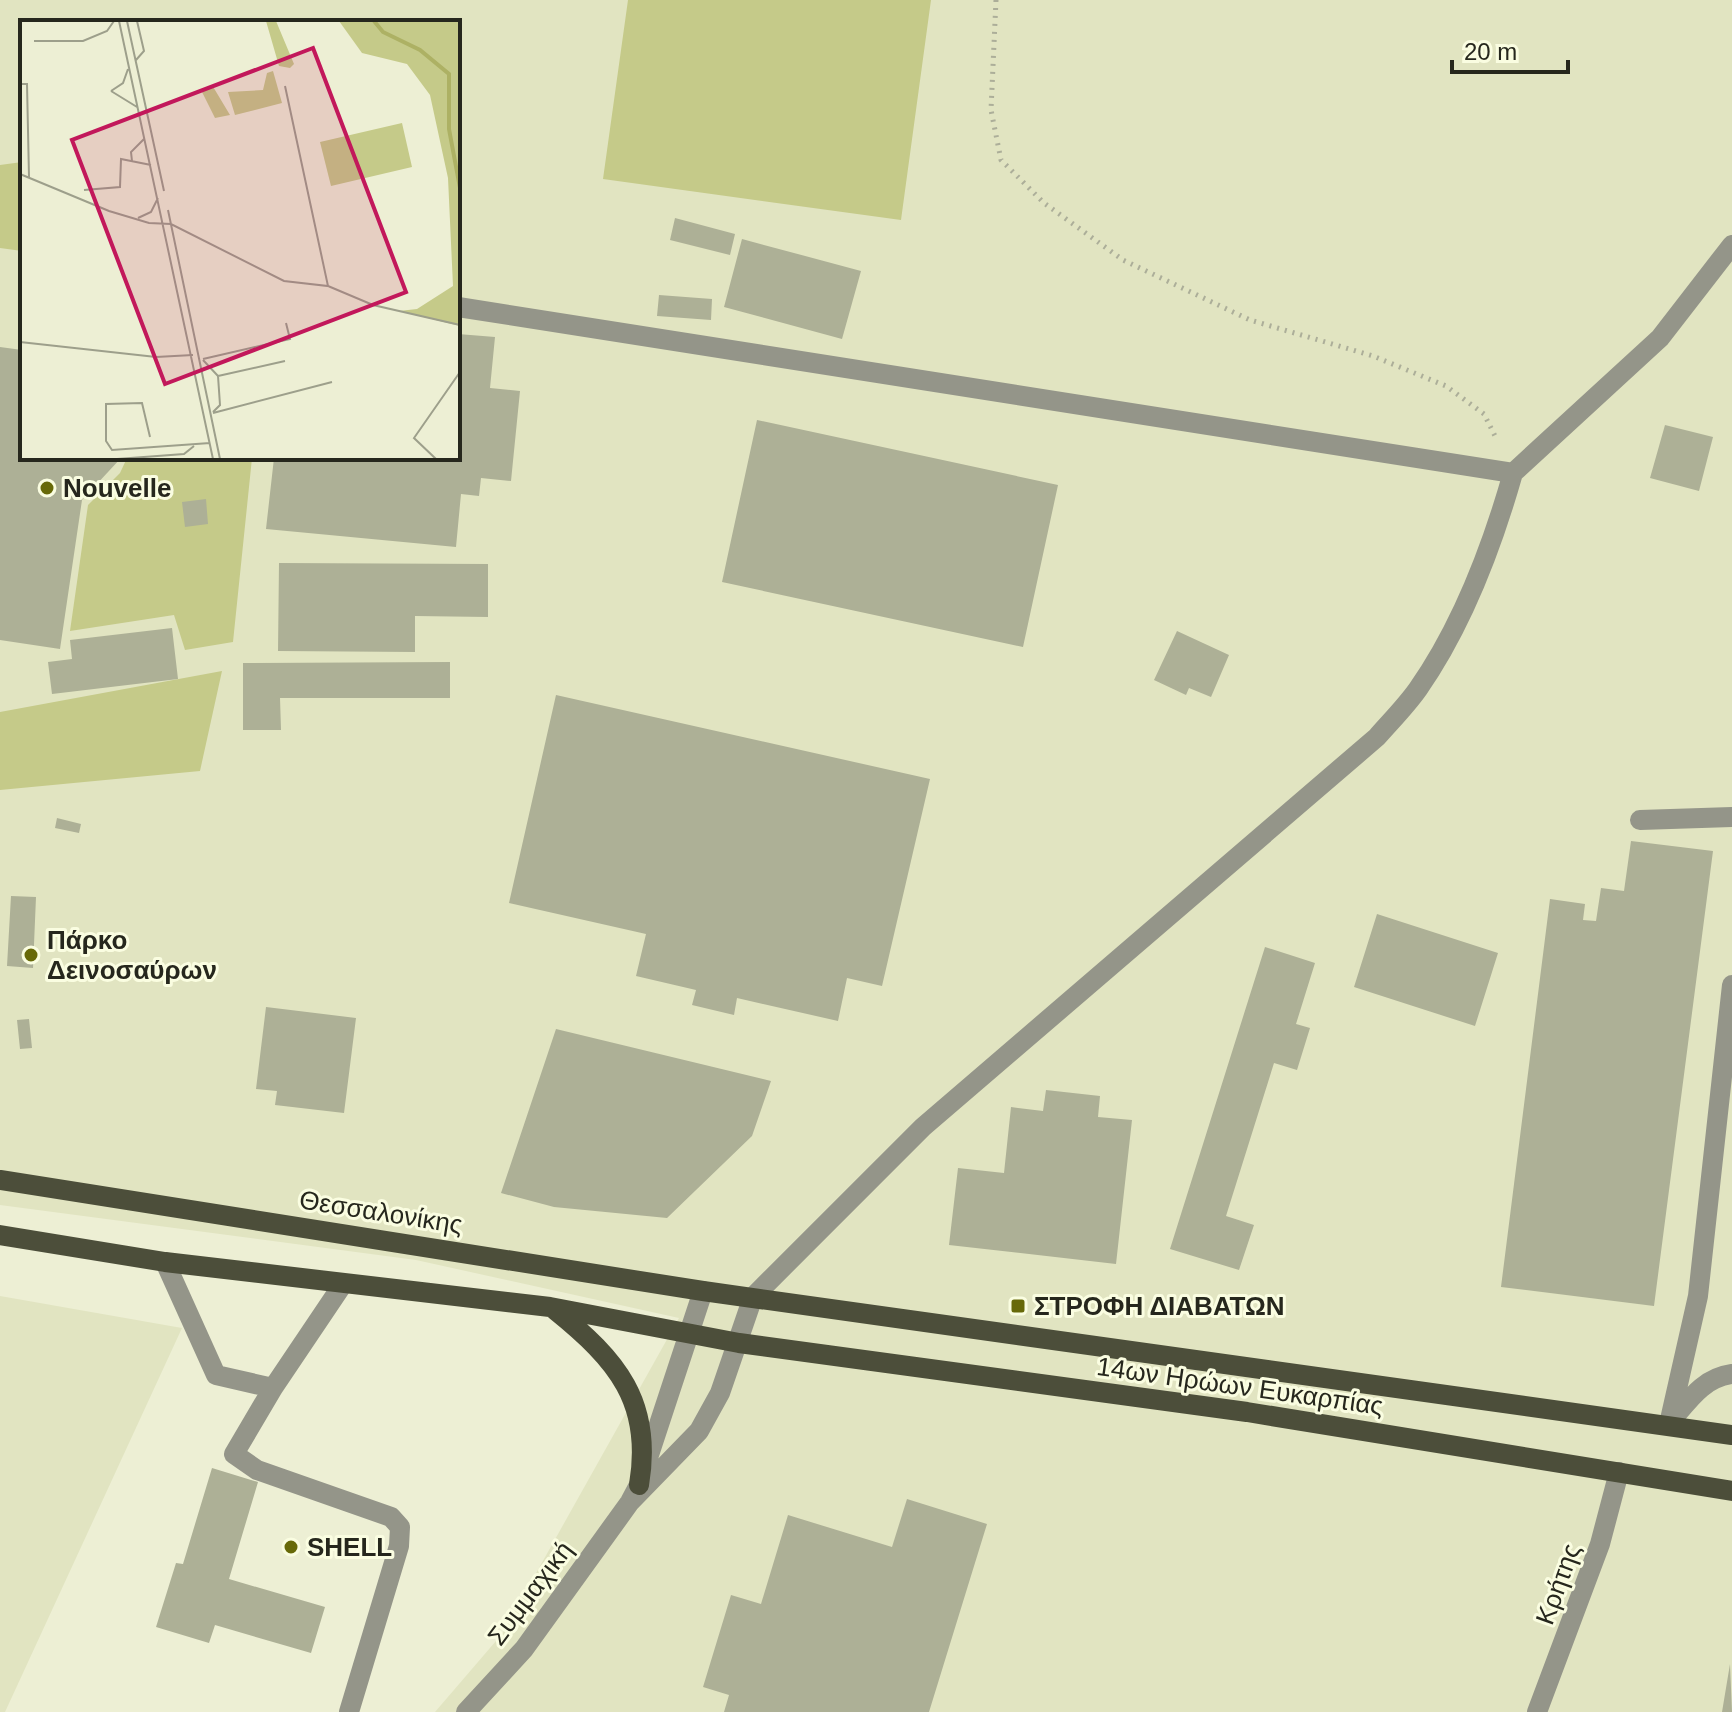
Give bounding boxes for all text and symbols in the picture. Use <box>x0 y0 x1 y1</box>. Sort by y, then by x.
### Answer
inset map <box>20 20 460 460</box>
scale bar <box>1452 24 1568 74</box>
text: 20 m <box>1464 38 1517 65</box>
place label: Nouvelle <box>63 473 171 503</box>
marker: Nouvelle <box>38 479 56 497</box>
place label: Πάρκο Δεινοσαύρων <box>47 925 217 985</box>
marker: Πάρκο Δεινοσαύρων <box>22 946 40 964</box>
street label: Θεσσαλονίκης <box>297 1184 465 1240</box>
place label: ΣΤΡΟΦΗ ΔΙΑΒΑΤΩΝ <box>1034 1291 1285 1321</box>
marker: ΣΤΡΟΦΗ ΔΙΑΒΑΤΩΝ <box>1009 1297 1027 1315</box>
street label: 14ων Ηρώων Ευκαρπίας <box>1095 1351 1385 1421</box>
place label: SHELL <box>307 1532 392 1562</box>
street label: Συμμαχική <box>481 1535 579 1651</box>
marker: SHELL <box>282 1538 300 1556</box>
street label: Κρήτης <box>1530 1539 1586 1629</box>

